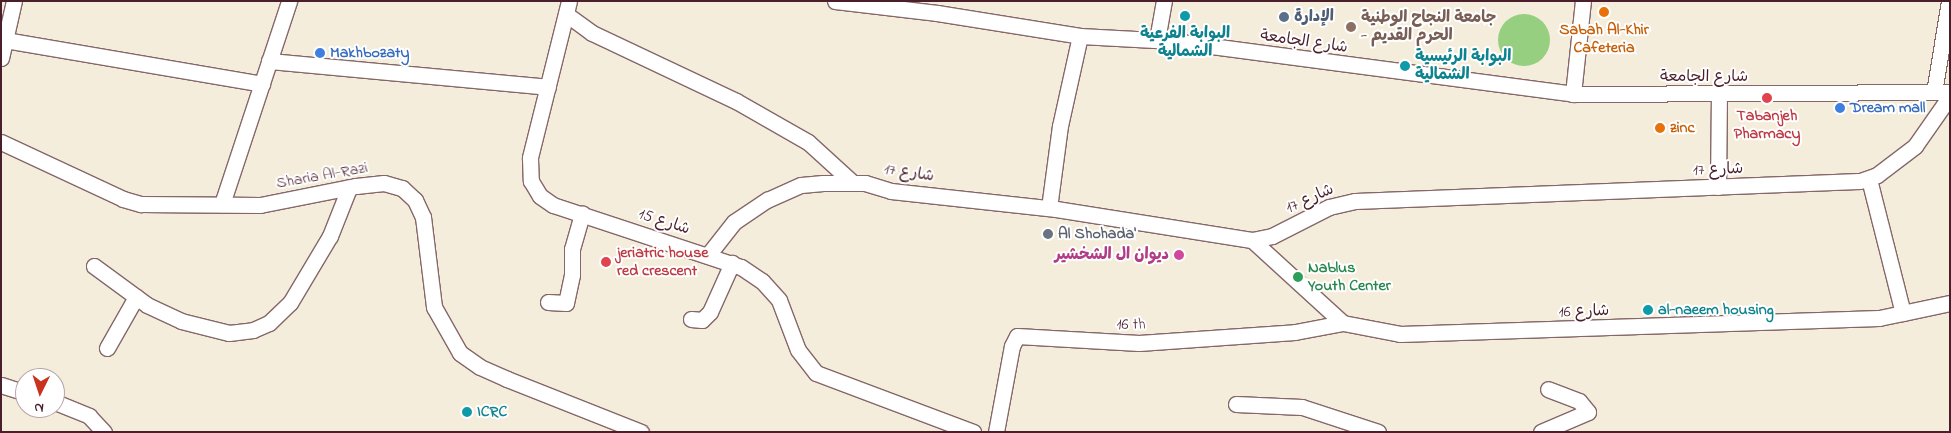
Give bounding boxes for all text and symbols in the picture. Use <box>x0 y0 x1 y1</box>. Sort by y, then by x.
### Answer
marker: Sabah Al-Khir Cafeteria <box>1598 6 1610 18</box>
place label: الإدارة <box>1294 7 1334 27</box>
place label: جامعة النجاح الوطنية - الحرم القديم <box>1361 8 1496 46</box>
marker: البوابة الفرعية الشمالية <box>1179 10 1191 22</box>
marker: الإدارة <box>1278 11 1290 23</box>
place label: Sabah Al-Khir Cafeteria <box>1559 20 1649 58</box>
marker: جامعة النجاح الوطنية - الحرم القديم <box>1345 21 1357 33</box>
place label: البوابة الفرعية الشمالية <box>1140 24 1230 62</box>
street label: شارع الجامعة <box>1259 26 1349 58</box>
place label: Makhbozaty <box>330 43 409 63</box>
marker: Makhbozaty <box>314 47 326 59</box>
place label: البوابة الرئيسية الشمالية <box>1415 47 1511 85</box>
marker: البوابة الرئيسية الشمالية <box>1399 60 1411 72</box>
street label: شارع الجامعة <box>1660 67 1748 87</box>
marker: Tabanjeh Pharmacy <box>1761 92 1773 104</box>
place label: Dream mall <box>1850 98 1925 118</box>
marker: Dream mall <box>1834 102 1846 114</box>
place label: Tabanjeh Pharmacy <box>1734 106 1800 144</box>
place label: zinc <box>1670 118 1695 138</box>
marker: zinc <box>1654 122 1666 134</box>
street label: Sharia Al-Razi <box>275 159 369 193</box>
street label: شارع 17 <box>883 160 935 186</box>
street label: شارع 17 <box>1693 160 1743 180</box>
street label: شارع 17 <box>1283 180 1337 218</box>
street label: شارع 15 <box>636 205 692 239</box>
place label: Al Shohada' <box>1058 224 1136 244</box>
marker: Al Shohada' <box>1042 228 1054 240</box>
place label: jeriatric house red crescent <box>617 243 709 281</box>
place label: ديوان ال الشخشير <box>1055 245 1169 265</box>
marker: ديوان ال الشخشير <box>1173 249 1185 261</box>
marker: jeriatric house red crescent <box>599 255 613 269</box>
place label: Nablus Youth Center <box>1308 258 1391 296</box>
marker: Nablus Youth Center <box>1292 271 1304 283</box>
place label: al-naeem housing <box>1658 300 1774 320</box>
street label: شارع 16 <box>1558 302 1610 322</box>
marker: al-naeem housing <box>1642 304 1654 316</box>
street label: 16 th <box>1116 315 1146 335</box>
north arrow <box>15 368 65 418</box>
text: N <box>34 397 44 418</box>
place label: ICRC <box>477 402 507 422</box>
marker: ICRC <box>461 406 473 418</box>

